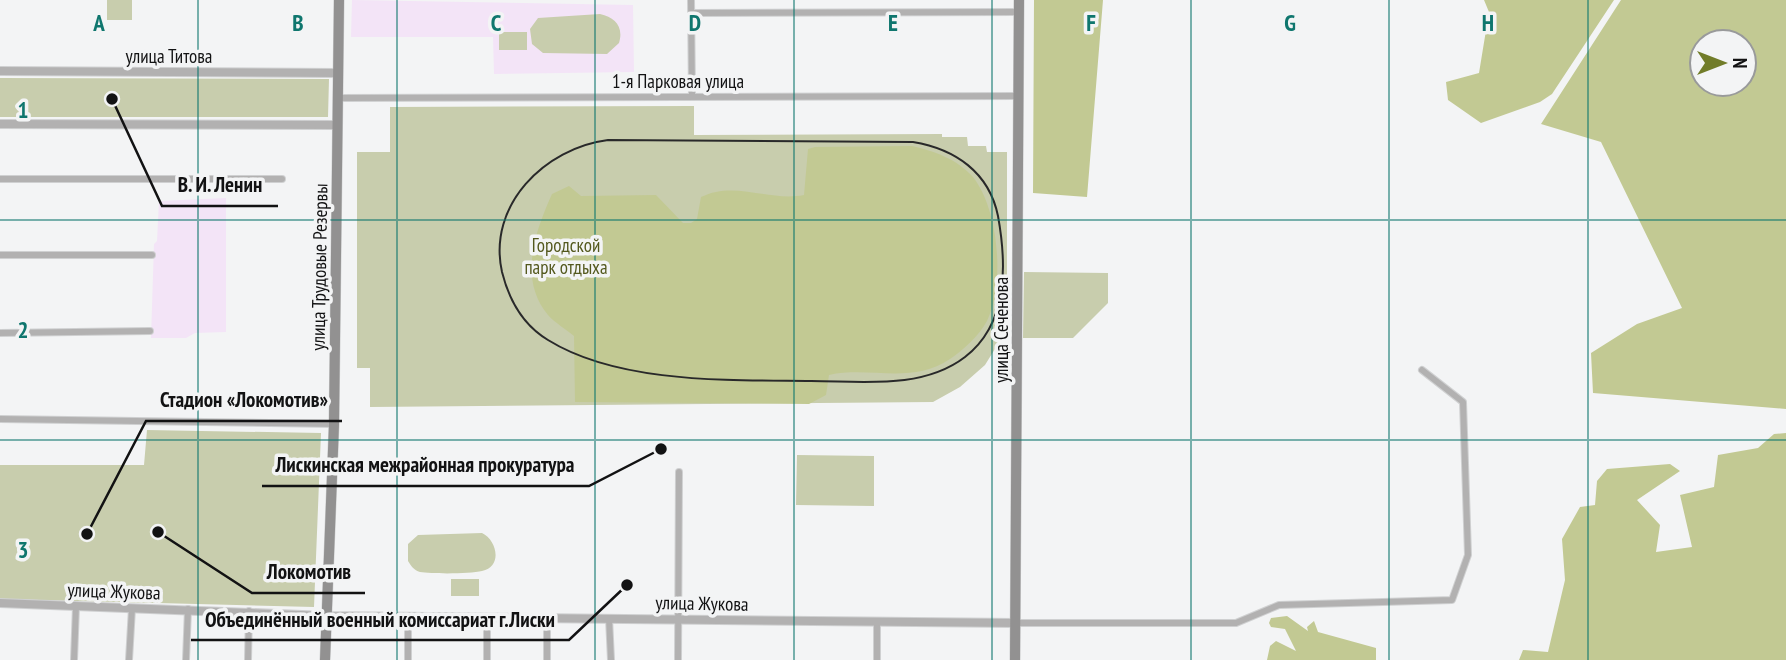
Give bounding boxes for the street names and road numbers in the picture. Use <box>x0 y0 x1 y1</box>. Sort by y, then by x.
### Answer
street label: улица Титова <box>126 44 212 68</box>
street label: 1-я Парковая улица <box>612 69 744 93</box>
street label: улица Трудовые Резервы <box>306 183 332 351</box>
street label: улица Сеченова <box>989 277 1013 383</box>
street label: улица Жукова <box>67 577 161 605</box>
street label: улица Жукова <box>655 590 749 616</box>

